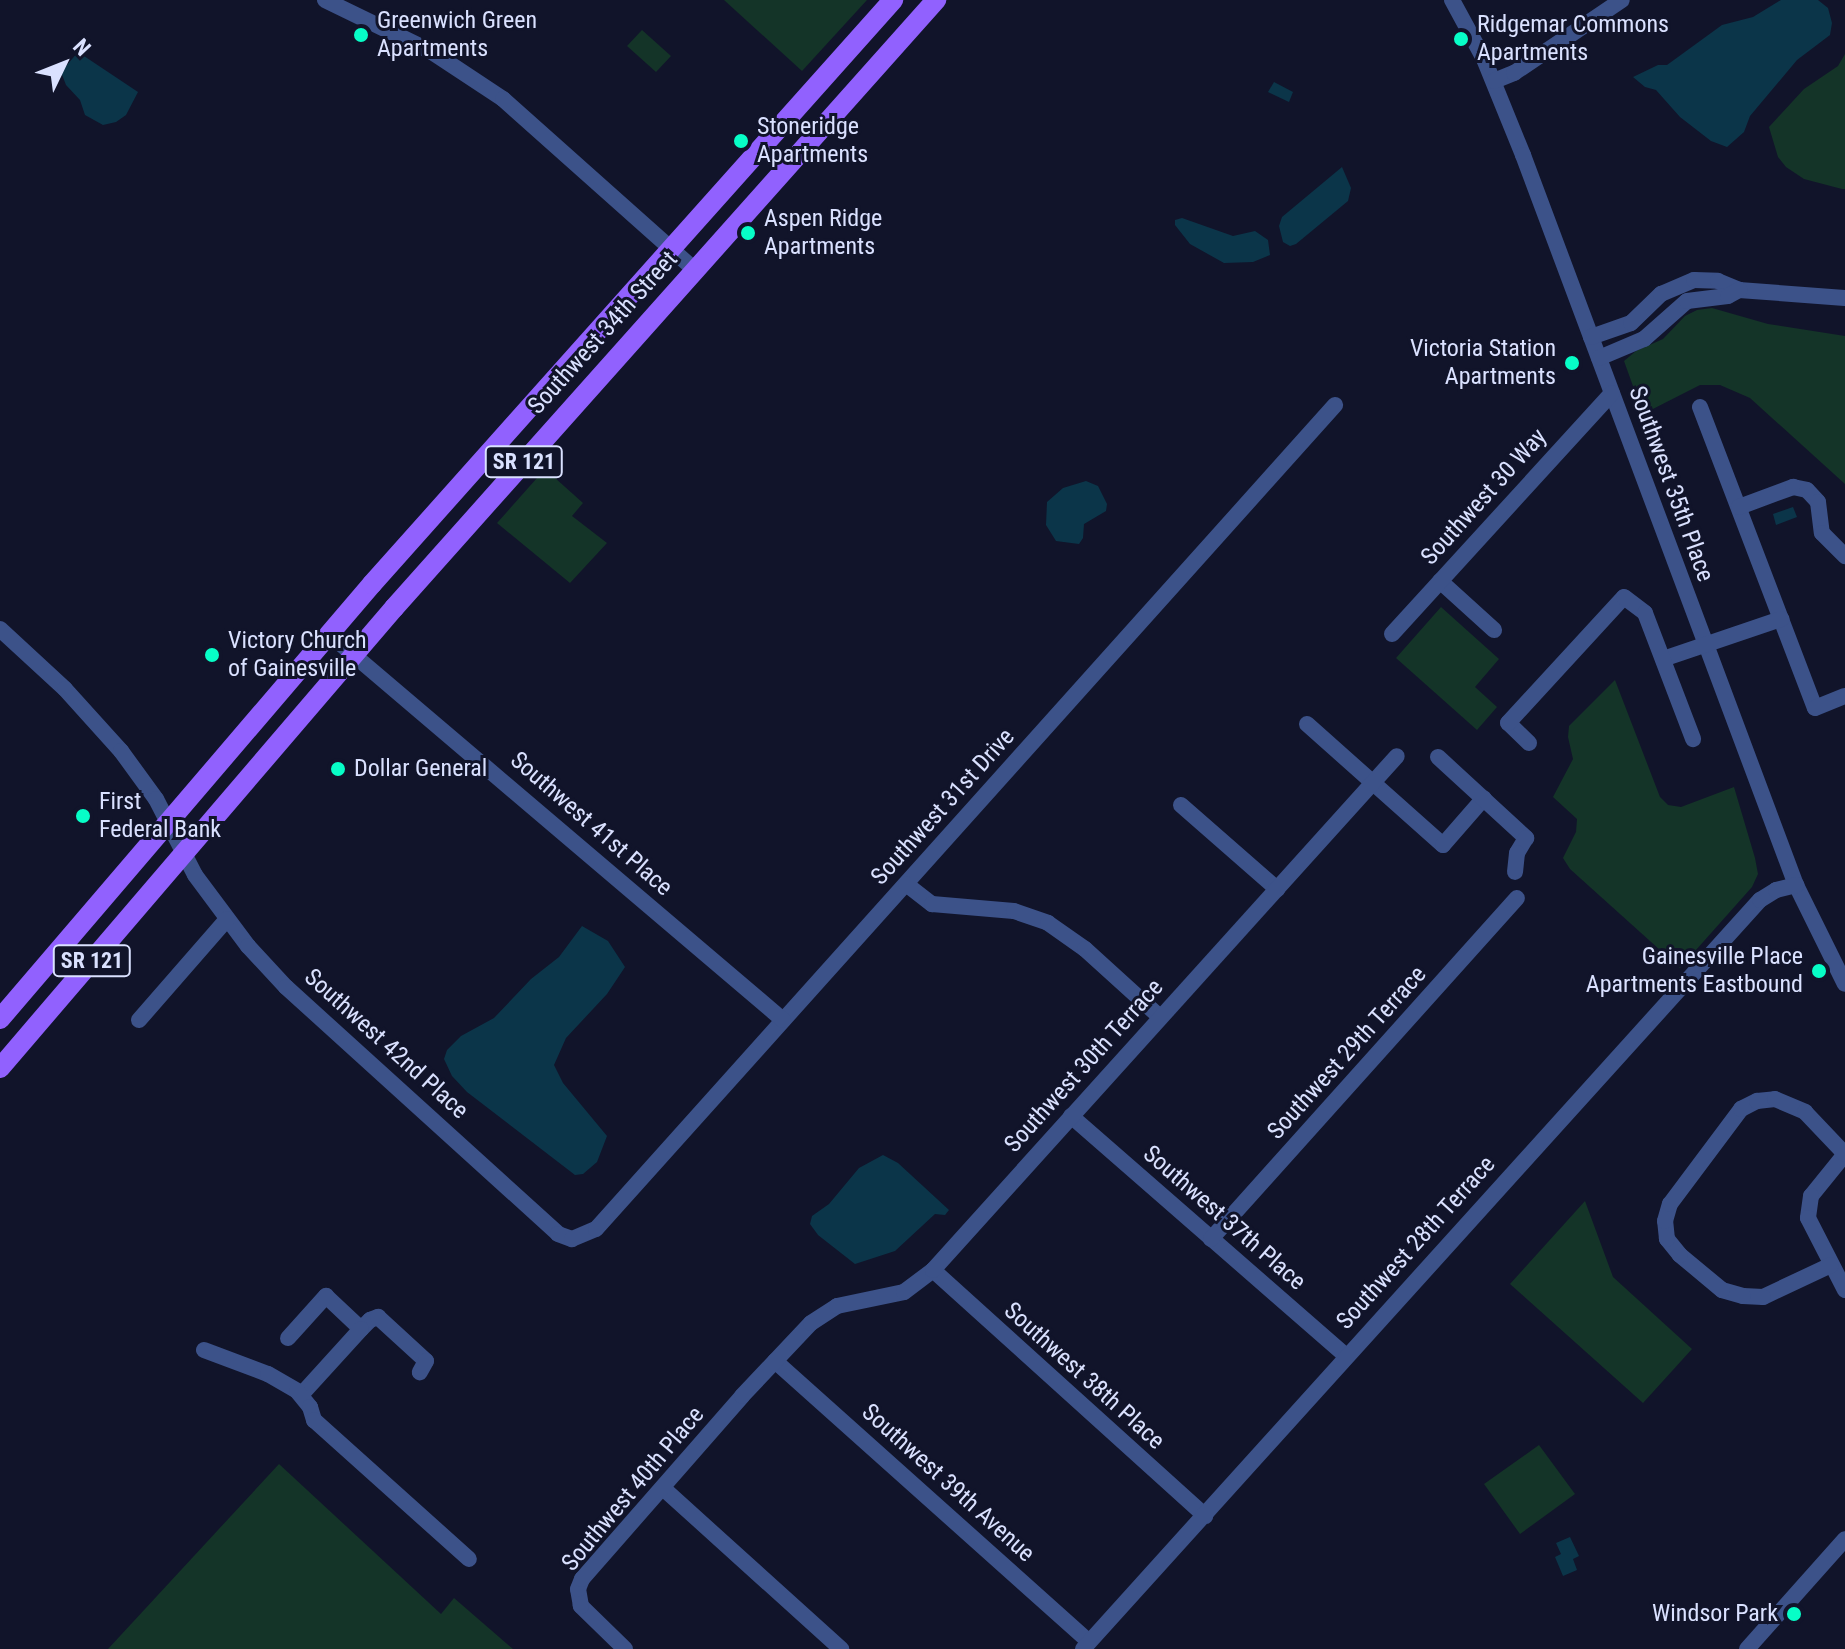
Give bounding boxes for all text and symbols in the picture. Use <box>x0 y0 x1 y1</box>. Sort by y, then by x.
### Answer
place label: Greenwich Green Apartments <box>377 7 537 63</box>
place label: Ridgemar Commons Apartments <box>1477 11 1669 67</box>
north arrow <box>24 24 104 104</box>
marker: Greenwich Green Apartments <box>352 26 370 44</box>
marker: Ridgemar Commons Apartments <box>1452 30 1470 48</box>
text: N <box>68 34 96 61</box>
place label: Stoneridge Apartments <box>757 113 868 169</box>
marker: Stoneridge Apartments <box>732 132 750 150</box>
place label: Aspen Ridge Apartments <box>764 205 882 261</box>
marker: Aspen Ridge Apartments <box>739 224 757 242</box>
street label: Southwest 34th Street <box>522 246 684 420</box>
place label: Victoria Station Apartments <box>1410 335 1556 391</box>
marker: Victoria Station Apartments <box>1563 354 1581 372</box>
street label: Southwest 35th Place <box>1622 382 1720 586</box>
street label: Southwest 30 Way <box>1415 423 1553 571</box>
road number: SR 121 <box>484 444 564 480</box>
place label: Victory Church of Gainesville <box>228 627 367 683</box>
marker: Victory Church of Gainesville <box>203 646 221 664</box>
street label: Southwest 31st Drive <box>865 723 1021 891</box>
street label: Southwest 41st Place <box>504 746 678 902</box>
place label: Dollar General <box>354 755 487 783</box>
marker: Dollar General <box>329 760 347 778</box>
place label: First Federal Bank <box>99 788 221 844</box>
marker: First Federal Bank <box>74 807 92 825</box>
road number: SR 121 <box>52 943 132 979</box>
place label: Gainesville Place Apartments Eastbound <box>1586 943 1803 999</box>
street label: Southwest 29th Terrace <box>1261 960 1433 1146</box>
marker: Gainesville Place Apartments Eastbound <box>1810 962 1828 980</box>
street label: Southwest 42nd Place <box>298 963 474 1125</box>
street label: Southwest 30th Terrace <box>998 973 1170 1159</box>
street label: Southwest 37th Place <box>1137 1140 1311 1296</box>
street label: Southwest 28th Terrace <box>1330 1150 1502 1336</box>
street label: Southwest 38th Place <box>998 1296 1170 1456</box>
street label: Southwest 39th Avenue <box>856 1398 1040 1568</box>
street label: Southwest 40th Place <box>556 1401 710 1577</box>
place label: Windsor Park <box>1652 1600 1778 1628</box>
marker: Windsor Park <box>1785 1605 1803 1623</box>

